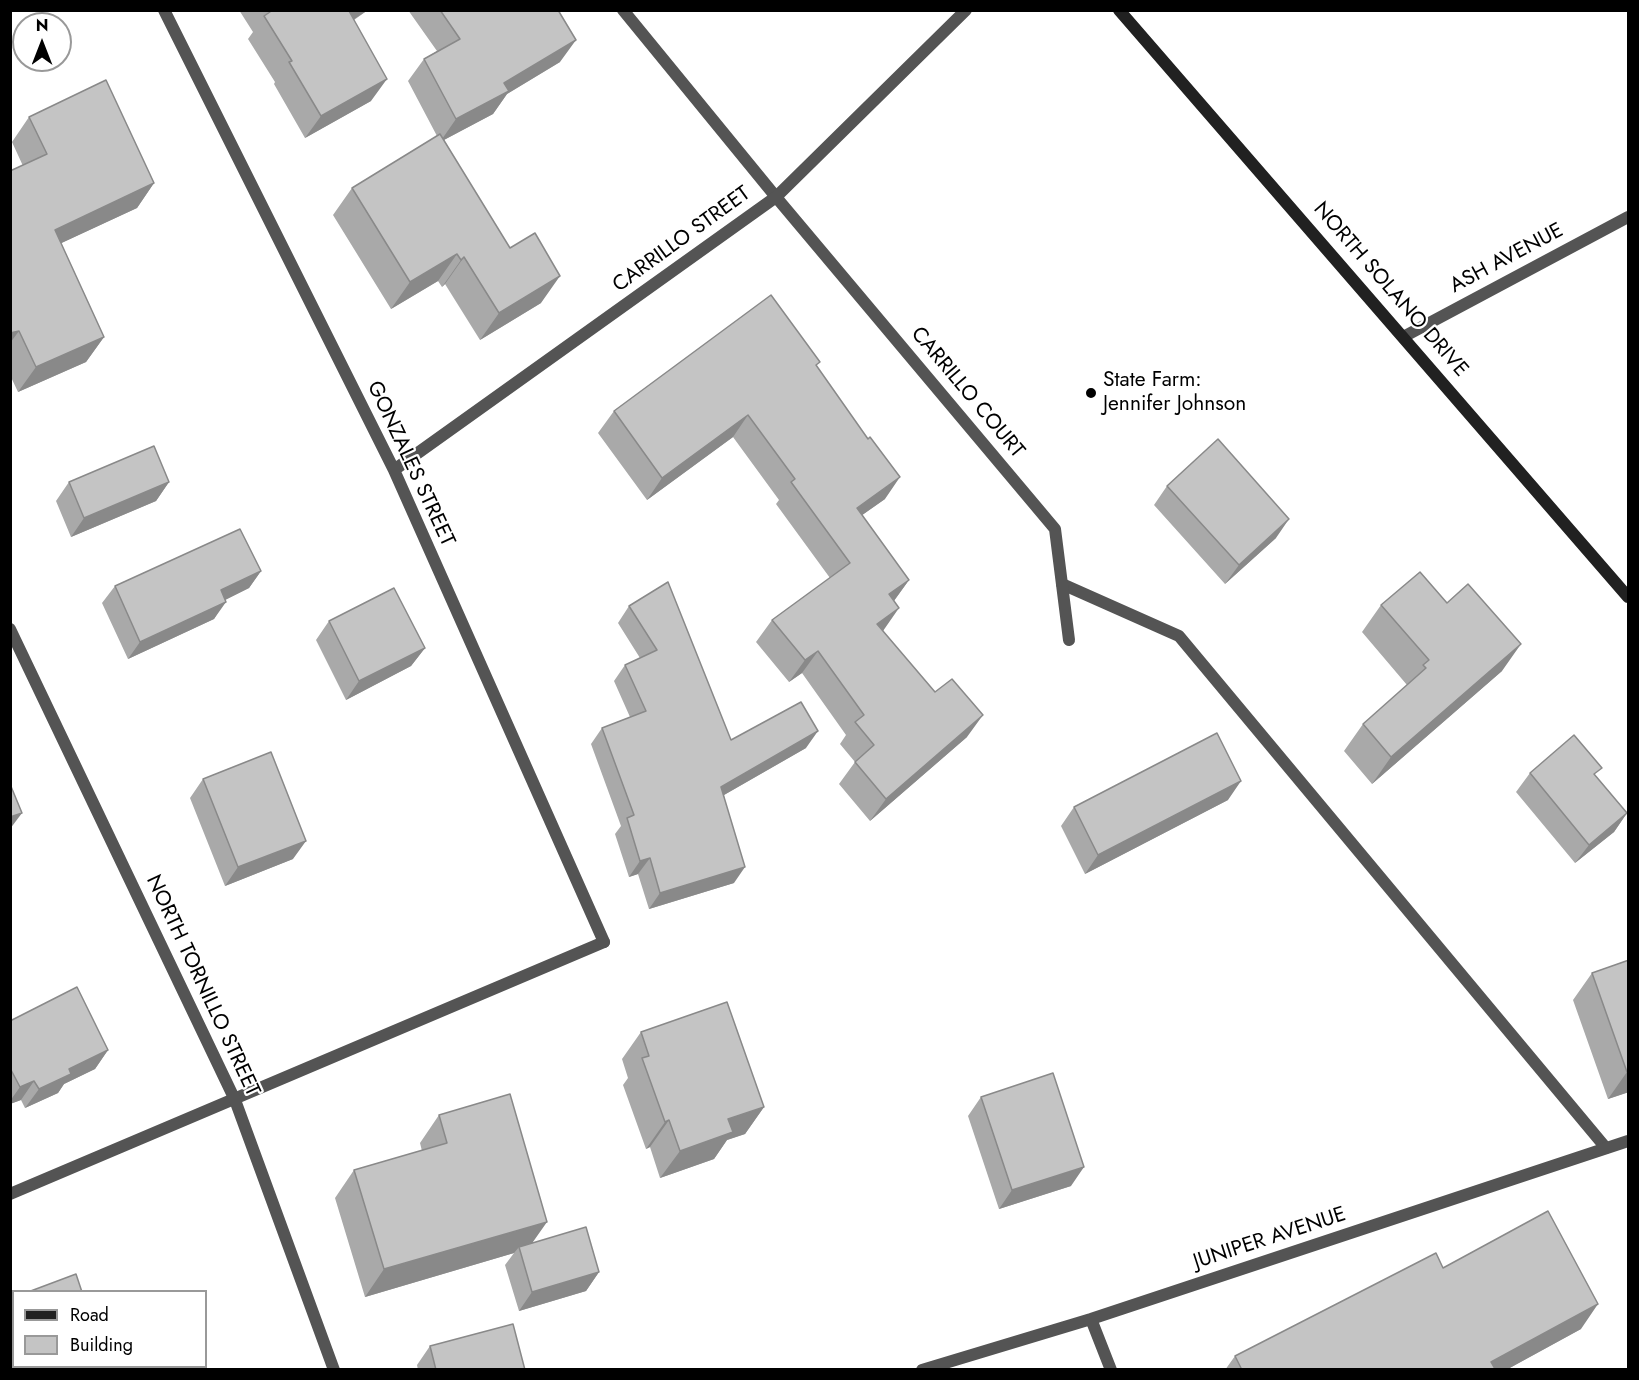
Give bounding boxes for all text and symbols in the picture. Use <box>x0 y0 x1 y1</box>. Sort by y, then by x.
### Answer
north arrow <box>12 12 72 72</box>
text: N <box>36 14 48 37</box>
street label: CARRILLO STREET <box>608 182 756 298</box>
street label: NORTH SOLANO DRIVE <box>1307 197 1473 383</box>
street label: ASH AVENUE <box>1446 219 1568 299</box>
street label: CARRILLO COURT <box>905 322 1029 464</box>
place label: State Farm: Jennifer Johnson <box>1103 368 1246 418</box>
street label: GONZALES STREET <box>361 377 459 551</box>
marker: State Farm: Jennifer Johnson <box>1084 386 1098 400</box>
street label: NORTH TORNILLO STREET <box>140 871 264 1101</box>
street label: JUNIPER AVENUE <box>1191 1202 1349 1276</box>
legend <box>12 1290 207 1368</box>
text: Road <box>70 1302 109 1328</box>
text: Building <box>70 1332 133 1358</box>

